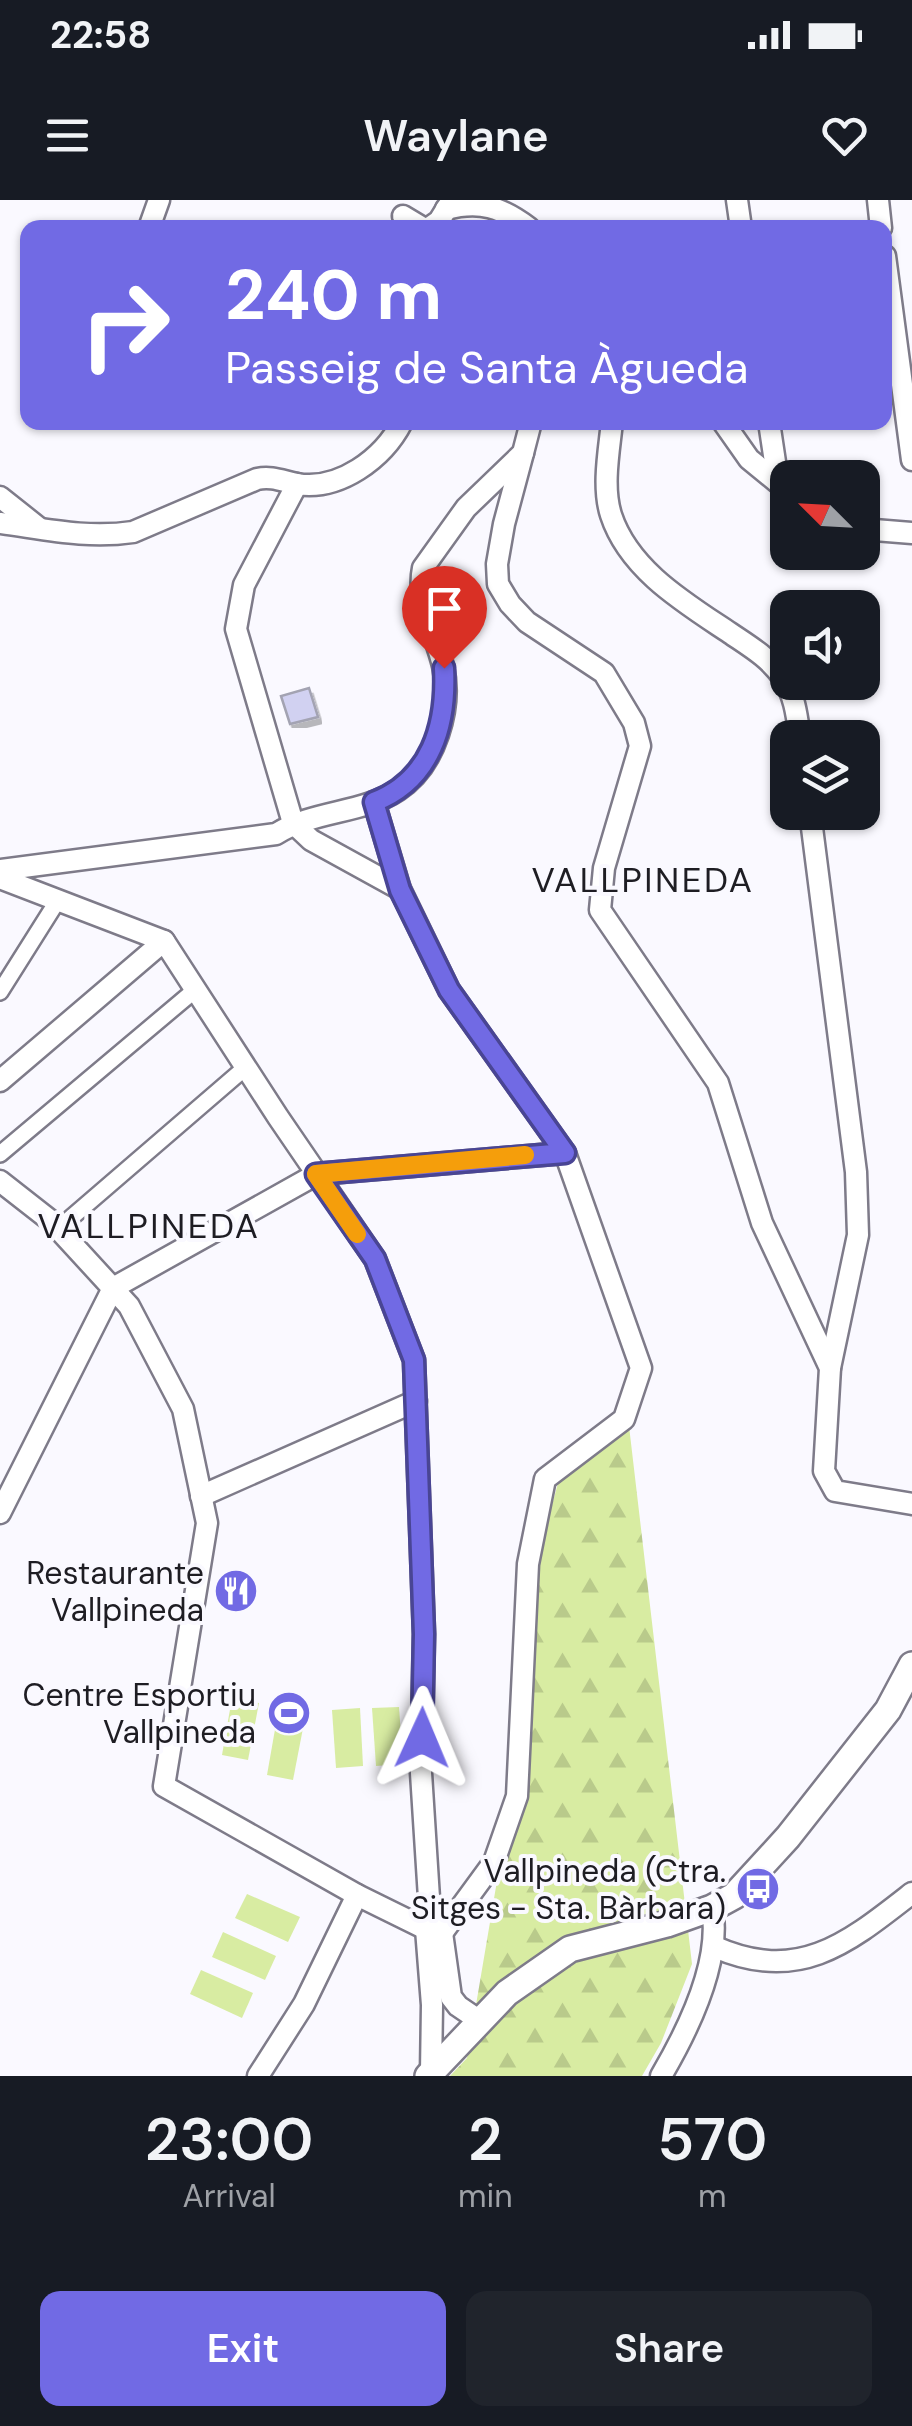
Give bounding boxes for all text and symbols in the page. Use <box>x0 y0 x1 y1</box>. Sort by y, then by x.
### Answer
text: 22:58 <box>50 10 151 60</box>
text: Waylane <box>363 106 549 165</box>
icon: menu <box>40 108 95 163</box>
icon: heart <box>817 108 872 163</box>
text: 240 m <box>225 250 442 341</box>
icon: right <box>60 260 190 390</box>
text: Passeig de Santa Àgueda <box>225 338 748 397</box>
north arrow <box>770 460 880 570</box>
map controls <box>770 460 880 830</box>
pin <box>402 566 487 669</box>
icon: arrive <box>417 581 472 636</box>
button: sound <box>770 590 880 700</box>
button: layers <box>770 720 880 830</box>
district label: VALLPINEDA <box>531 857 755 903</box>
district label: VALLPINEDA <box>37 1203 261 1249</box>
place label: Restaurante Vallpineda <box>26 1552 204 1631</box>
restaurant icon: Restaurante Vallpineda <box>213 1568 259 1614</box>
place label: Centre Esportiu Vallpineda <box>22 1674 256 1753</box>
position arrow <box>370 1686 474 1790</box>
sports icon: Centre Esportiu Vallpineda <box>266 1690 312 1736</box>
place label: Vallpineda (Ctra. Sitges - Sta. Bàrbara) <box>411 1850 726 1929</box>
bus stop icon: Vallpineda (Ctra. Sitges - Sta. Bàrbara) <box>735 1866 781 1912</box>
text: 23:00 <box>145 2100 313 2179</box>
text: 2 <box>468 2100 503 2179</box>
text: 570 <box>657 2100 767 2179</box>
text: Arrival <box>182 2175 276 2217</box>
text: min <box>458 2175 513 2217</box>
text: m <box>698 2175 727 2217</box>
button: Exit <box>40 2291 446 2406</box>
button: Share <box>466 2291 872 2406</box>

